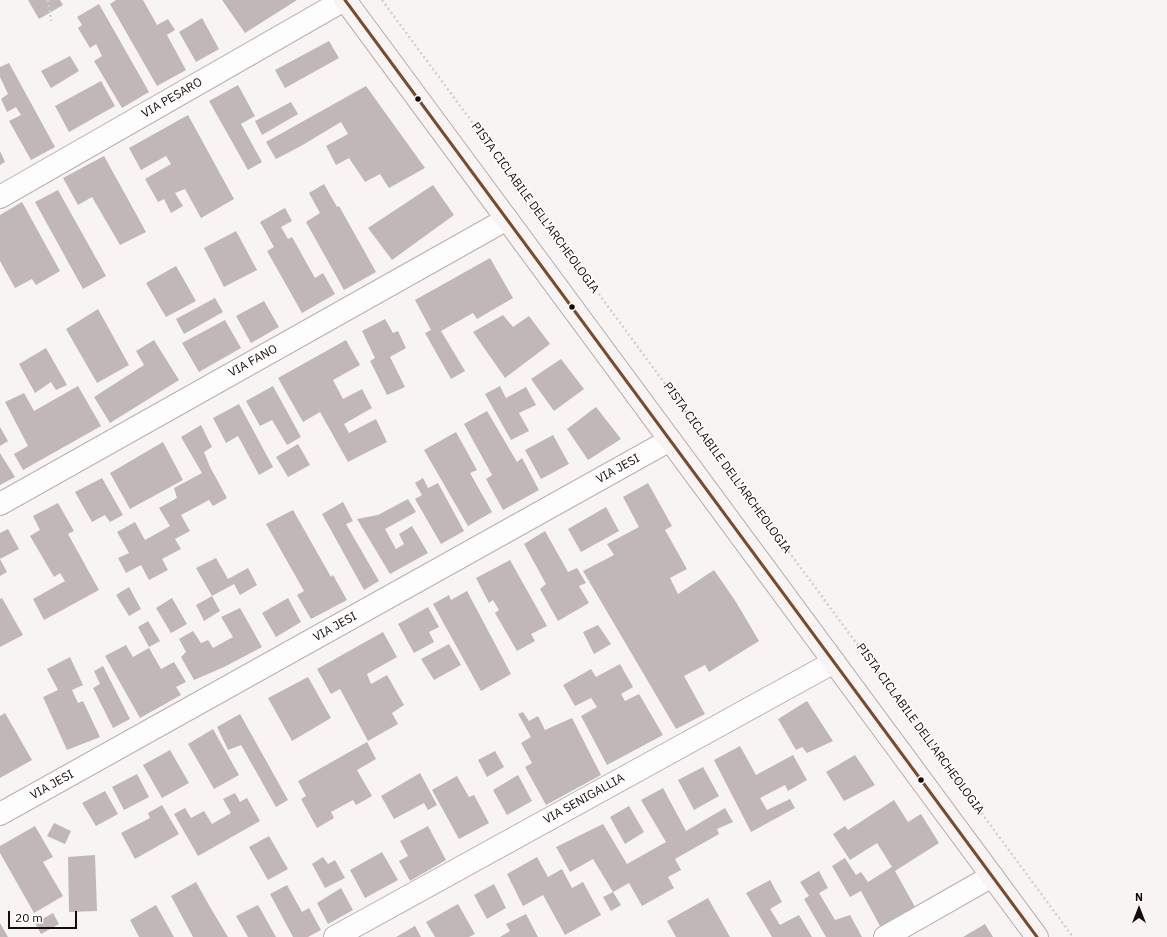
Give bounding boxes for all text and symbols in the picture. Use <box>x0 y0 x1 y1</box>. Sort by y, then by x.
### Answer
street label: VIA PESARO <box>139 75 205 121</box>
unlabelled marker <box>413 94 423 104</box>
street label: PISTA CICLABILE DELL'ARCHEOLOGIA <box>468 120 602 296</box>
unlabelled marker <box>567 302 577 312</box>
street label: VIA FANO <box>226 342 280 380</box>
street label: PISTA CICLABILE DELL'ARCHEOLOGIA <box>660 380 794 556</box>
street label: VIA JESI <box>594 451 642 487</box>
street label: VIA JESI <box>311 609 359 645</box>
street label: PISTA CICLABILE DELL'ARCHEOLOGIA <box>853 641 987 817</box>
street label: VIA JESI <box>28 767 76 803</box>
street label: VIA SENIGALLIA <box>541 771 627 827</box>
unlabelled marker <box>916 775 926 785</box>
north arrow <box>1119 889 1159 929</box>
text: N <box>1135 890 1143 904</box>
scale bar <box>10 903 79 929</box>
text: 20 m <box>15 910 43 925</box>

